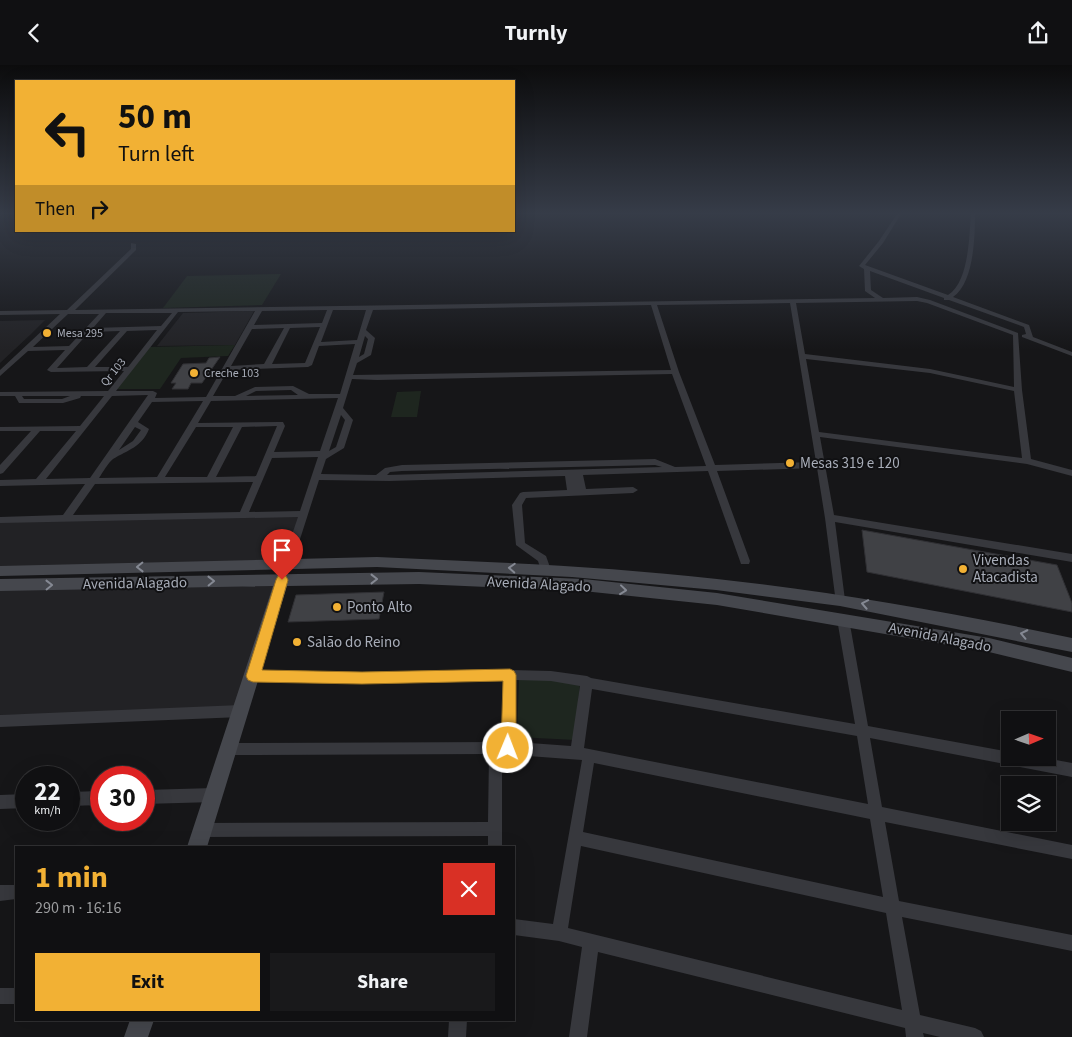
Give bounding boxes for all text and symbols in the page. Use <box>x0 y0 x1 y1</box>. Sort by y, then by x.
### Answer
text: Turnly <box>505 17 567 49</box>
icon: back <box>20 19 48 47</box>
icon: share <box>1024 19 1052 47</box>
text: 50 m <box>118 92 192 142</box>
icon: left <box>35 100 100 165</box>
text: Turn left <box>118 138 194 170</box>
icon: right <box>85 195 113 223</box>
text: Then <box>35 196 75 223</box>
place label: Mesa 295 <box>57 325 103 342</box>
marker: Mesa 295 <box>41 327 53 339</box>
street label: Qr 103 <box>97 354 130 390</box>
place label: Creche 103 <box>204 365 259 382</box>
marker: Creche 103 <box>188 367 200 379</box>
place label: Mesas 319 e 120 <box>800 453 900 474</box>
marker: Mesas 319 e 120 <box>784 457 796 469</box>
pin <box>261 529 303 580</box>
icon: arrive <box>268 536 296 564</box>
place label: Vivendas Atacadista <box>973 550 1038 588</box>
one-way arrow <box>135 562 143 573</box>
one-way arrow <box>508 563 516 574</box>
marker: Vivendas Atacadista <box>957 563 969 575</box>
street label: Avenida Alagado <box>486 571 591 598</box>
street label: Avenida Alagado <box>83 572 187 595</box>
one-way arrow <box>370 574 378 584</box>
one-way arrow <box>208 576 215 586</box>
one-way arrow <box>45 579 53 590</box>
one-way arrow <box>620 584 628 595</box>
place label: Ponto Alto <box>347 597 412 618</box>
one-way arrow <box>860 600 869 610</box>
marker: Ponto Alto <box>331 601 343 613</box>
street label: Avenida Alagado <box>887 617 993 658</box>
one-way arrow <box>1020 629 1029 640</box>
place label: Salão do Reino <box>307 632 400 653</box>
marker: Salão do Reino <box>291 636 303 648</box>
north arrow <box>1001 711 1056 766</box>
map controls <box>1001 711 1056 831</box>
position arrow <box>481 721 533 773</box>
speed limit sign: 30 <box>90 766 155 831</box>
text: 22 <box>34 774 61 810</box>
button: layers <box>1001 776 1056 831</box>
text: km/h <box>34 802 61 819</box>
text: 1 min <box>35 856 108 899</box>
button: close <box>443 863 495 915</box>
text: 290 m · 16:16 <box>35 897 122 919</box>
button: Exit <box>35 953 260 1011</box>
button: Share <box>270 953 495 1011</box>

